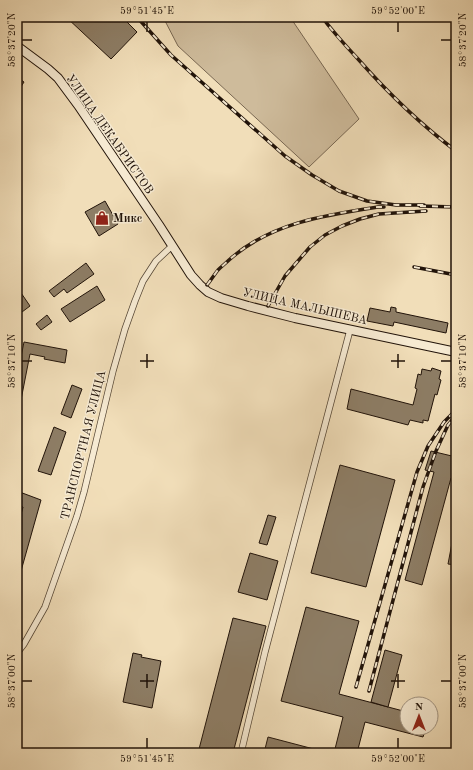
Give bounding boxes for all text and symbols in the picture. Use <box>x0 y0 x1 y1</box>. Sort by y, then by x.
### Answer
text: 59°51'45"E <box>120 6 174 16</box>
text: 59°52'00"E <box>371 6 425 16</box>
text: 58°37'20"N <box>7 12 17 67</box>
text: 58°37'20"N <box>458 12 468 67</box>
street label: УЛИЦА ДЕКАБРИСТОВ <box>63 73 155 197</box>
shop icon: Микс <box>94 210 110 226</box>
place label: Микс <box>113 213 143 225</box>
street label: УЛИЦА МАЛЫШЕВА <box>241 287 368 327</box>
text: 58°37'10"N <box>7 333 17 388</box>
text: 58°37'10"N <box>458 333 468 388</box>
street label: ТРАНСПОРТНАЯ УЛИЦА <box>60 369 108 521</box>
text: 58°37'00"N <box>7 653 17 708</box>
text: 58°37'00"N <box>458 653 468 708</box>
north arrow <box>399 696 439 736</box>
text: N <box>415 702 424 713</box>
text: 59°51'45"E <box>120 754 174 764</box>
text: 59°52'00"E <box>371 754 425 764</box>

